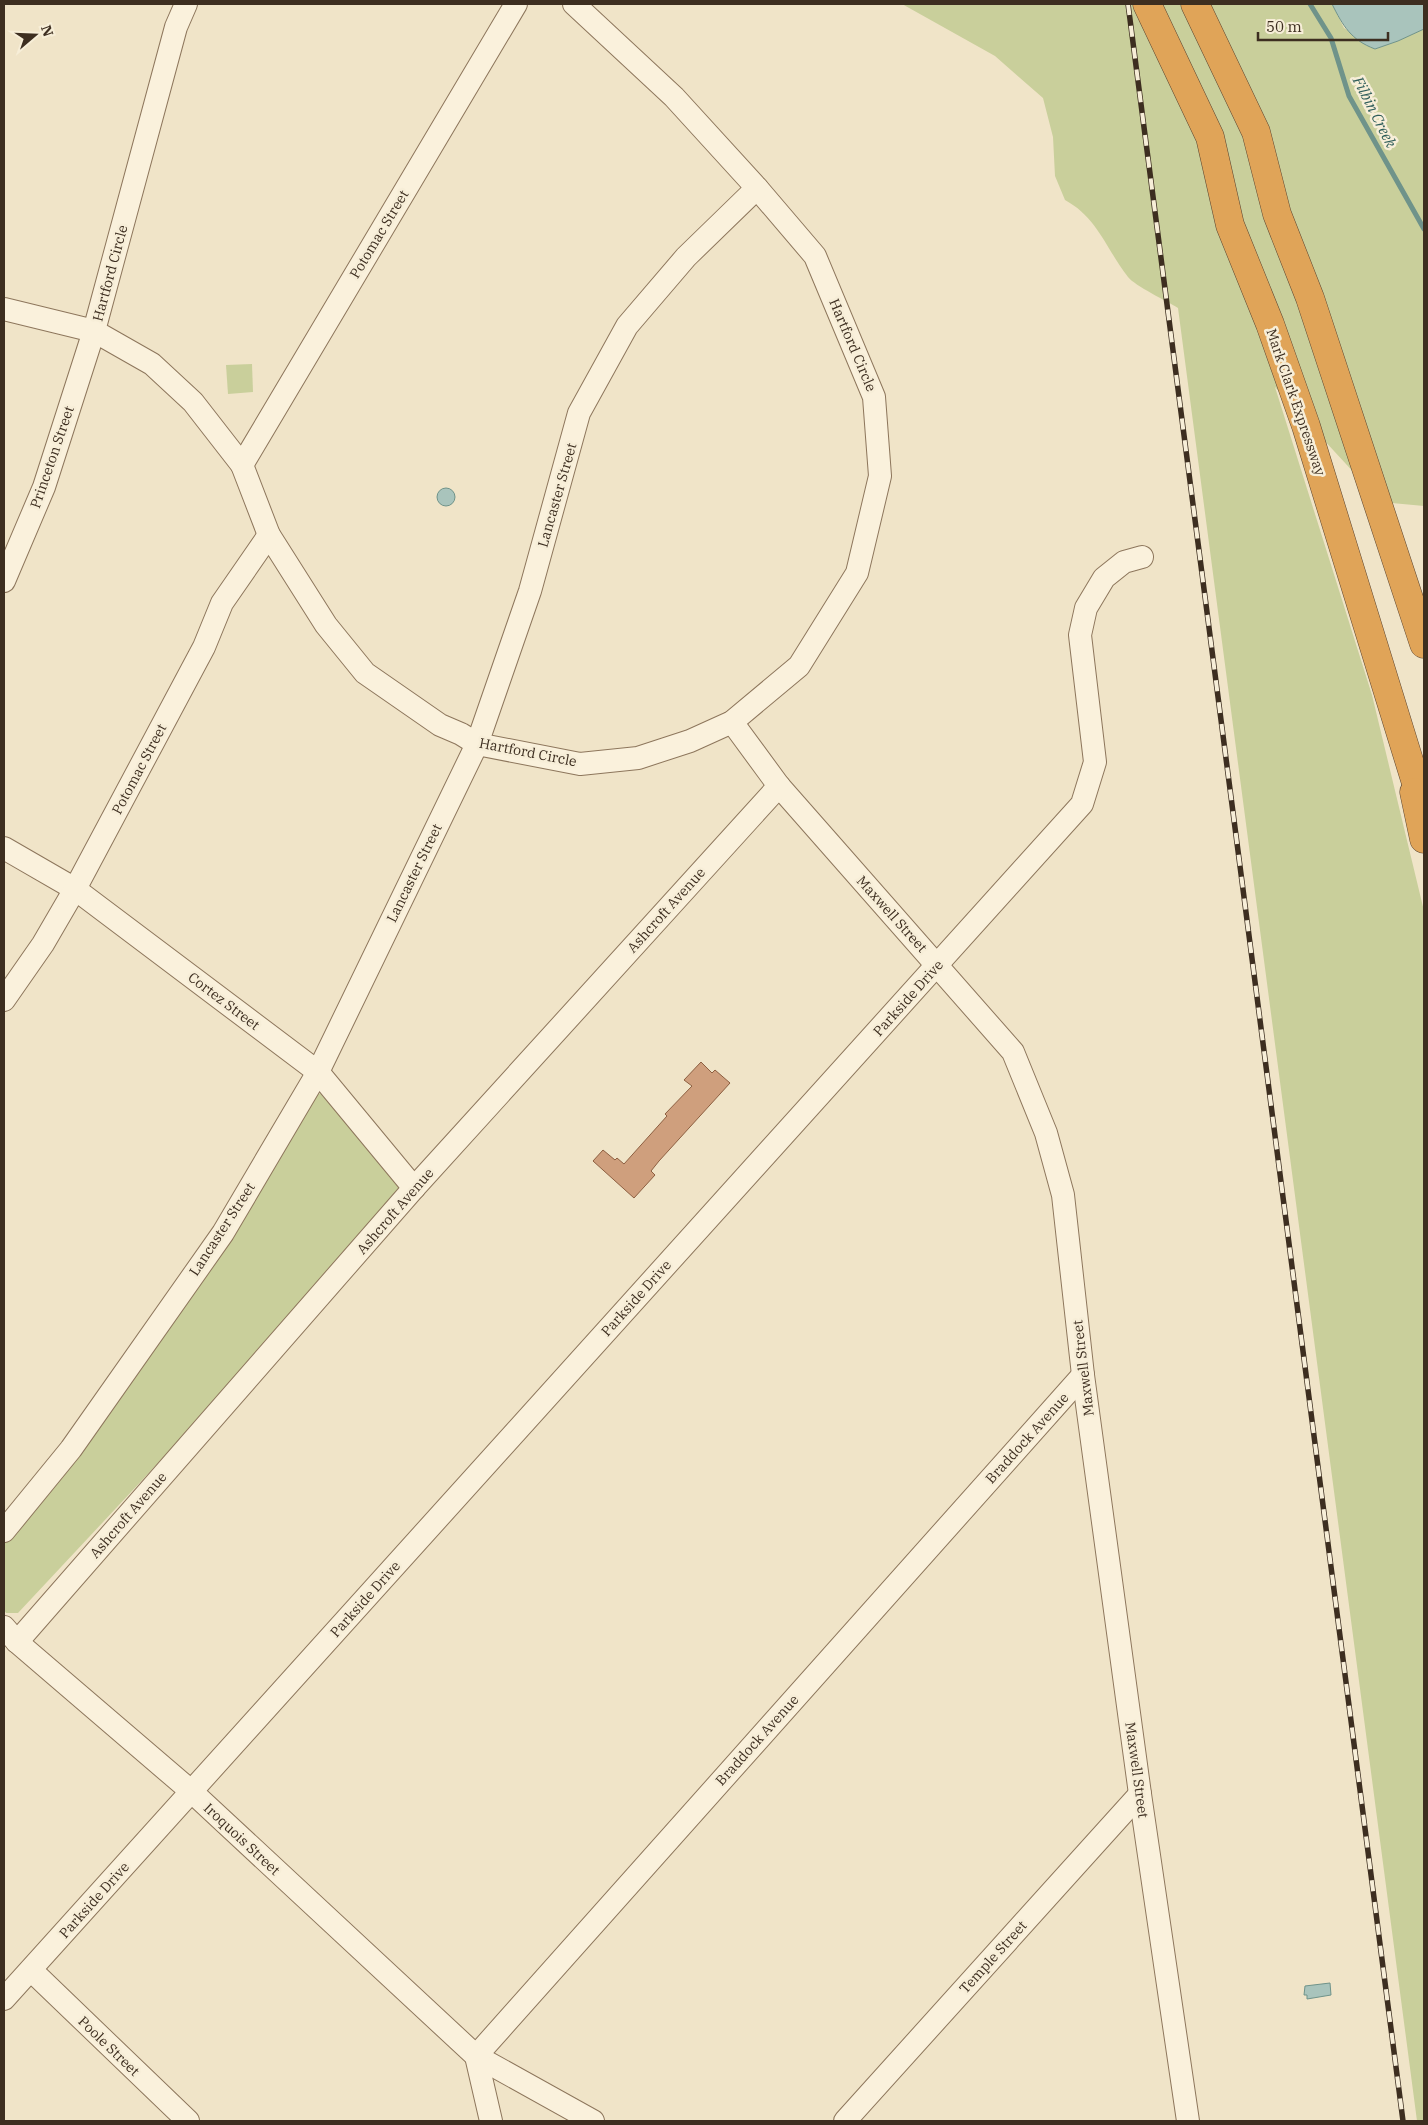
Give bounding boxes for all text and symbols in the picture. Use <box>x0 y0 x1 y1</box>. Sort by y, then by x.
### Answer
north arrow <box>10 10 60 60</box>
scale bar <box>1258 10 1388 42</box>
text: 50 m <box>1266 17 1302 36</box>
text: N <box>37 23 58 39</box>
water label: Filbin Creek <box>1349 72 1401 151</box>
street label: Potomac Street <box>346 186 412 281</box>
street label: Hartford Circle <box>88 223 132 323</box>
street label: Hartford Circle <box>825 296 881 394</box>
street label: Mark Clark Expressway <box>1262 326 1330 478</box>
street label: Princeton Street <box>26 403 78 511</box>
street label: Lancaster Street <box>534 441 581 549</box>
street label: Potomac Street <box>108 721 170 817</box>
street label: Hartford Circle <box>478 734 578 770</box>
street label: Lancaster Street <box>382 821 446 925</box>
street label: Ashcroft Avenue <box>623 864 709 956</box>
street label: Maxwell Street <box>853 872 931 956</box>
street label: Parkside Drive <box>869 956 947 1040</box>
street label: Cortez Street <box>185 968 264 1034</box>
street label: Ashcroft Avenue <box>353 1164 437 1258</box>
street label: Lancaster Street <box>185 1179 259 1279</box>
street label: Parkside Drive <box>597 1256 675 1340</box>
street label: Maxwell Street <box>1068 1319 1098 1417</box>
street label: Braddock Avenue <box>981 1389 1073 1487</box>
street label: Ashcroft Avenue <box>86 1468 170 1562</box>
street label: Parkside Drive <box>326 1557 404 1641</box>
street label: Braddock Avenue <box>711 1691 803 1789</box>
street label: Maxwell Street <box>1121 1721 1153 1819</box>
street label: Iroquois Street <box>200 1799 284 1879</box>
street label: Parkside Drive <box>55 1858 133 1942</box>
street label: Temple Street <box>955 1917 1031 1997</box>
street label: Poole Street <box>74 2012 144 2080</box>

